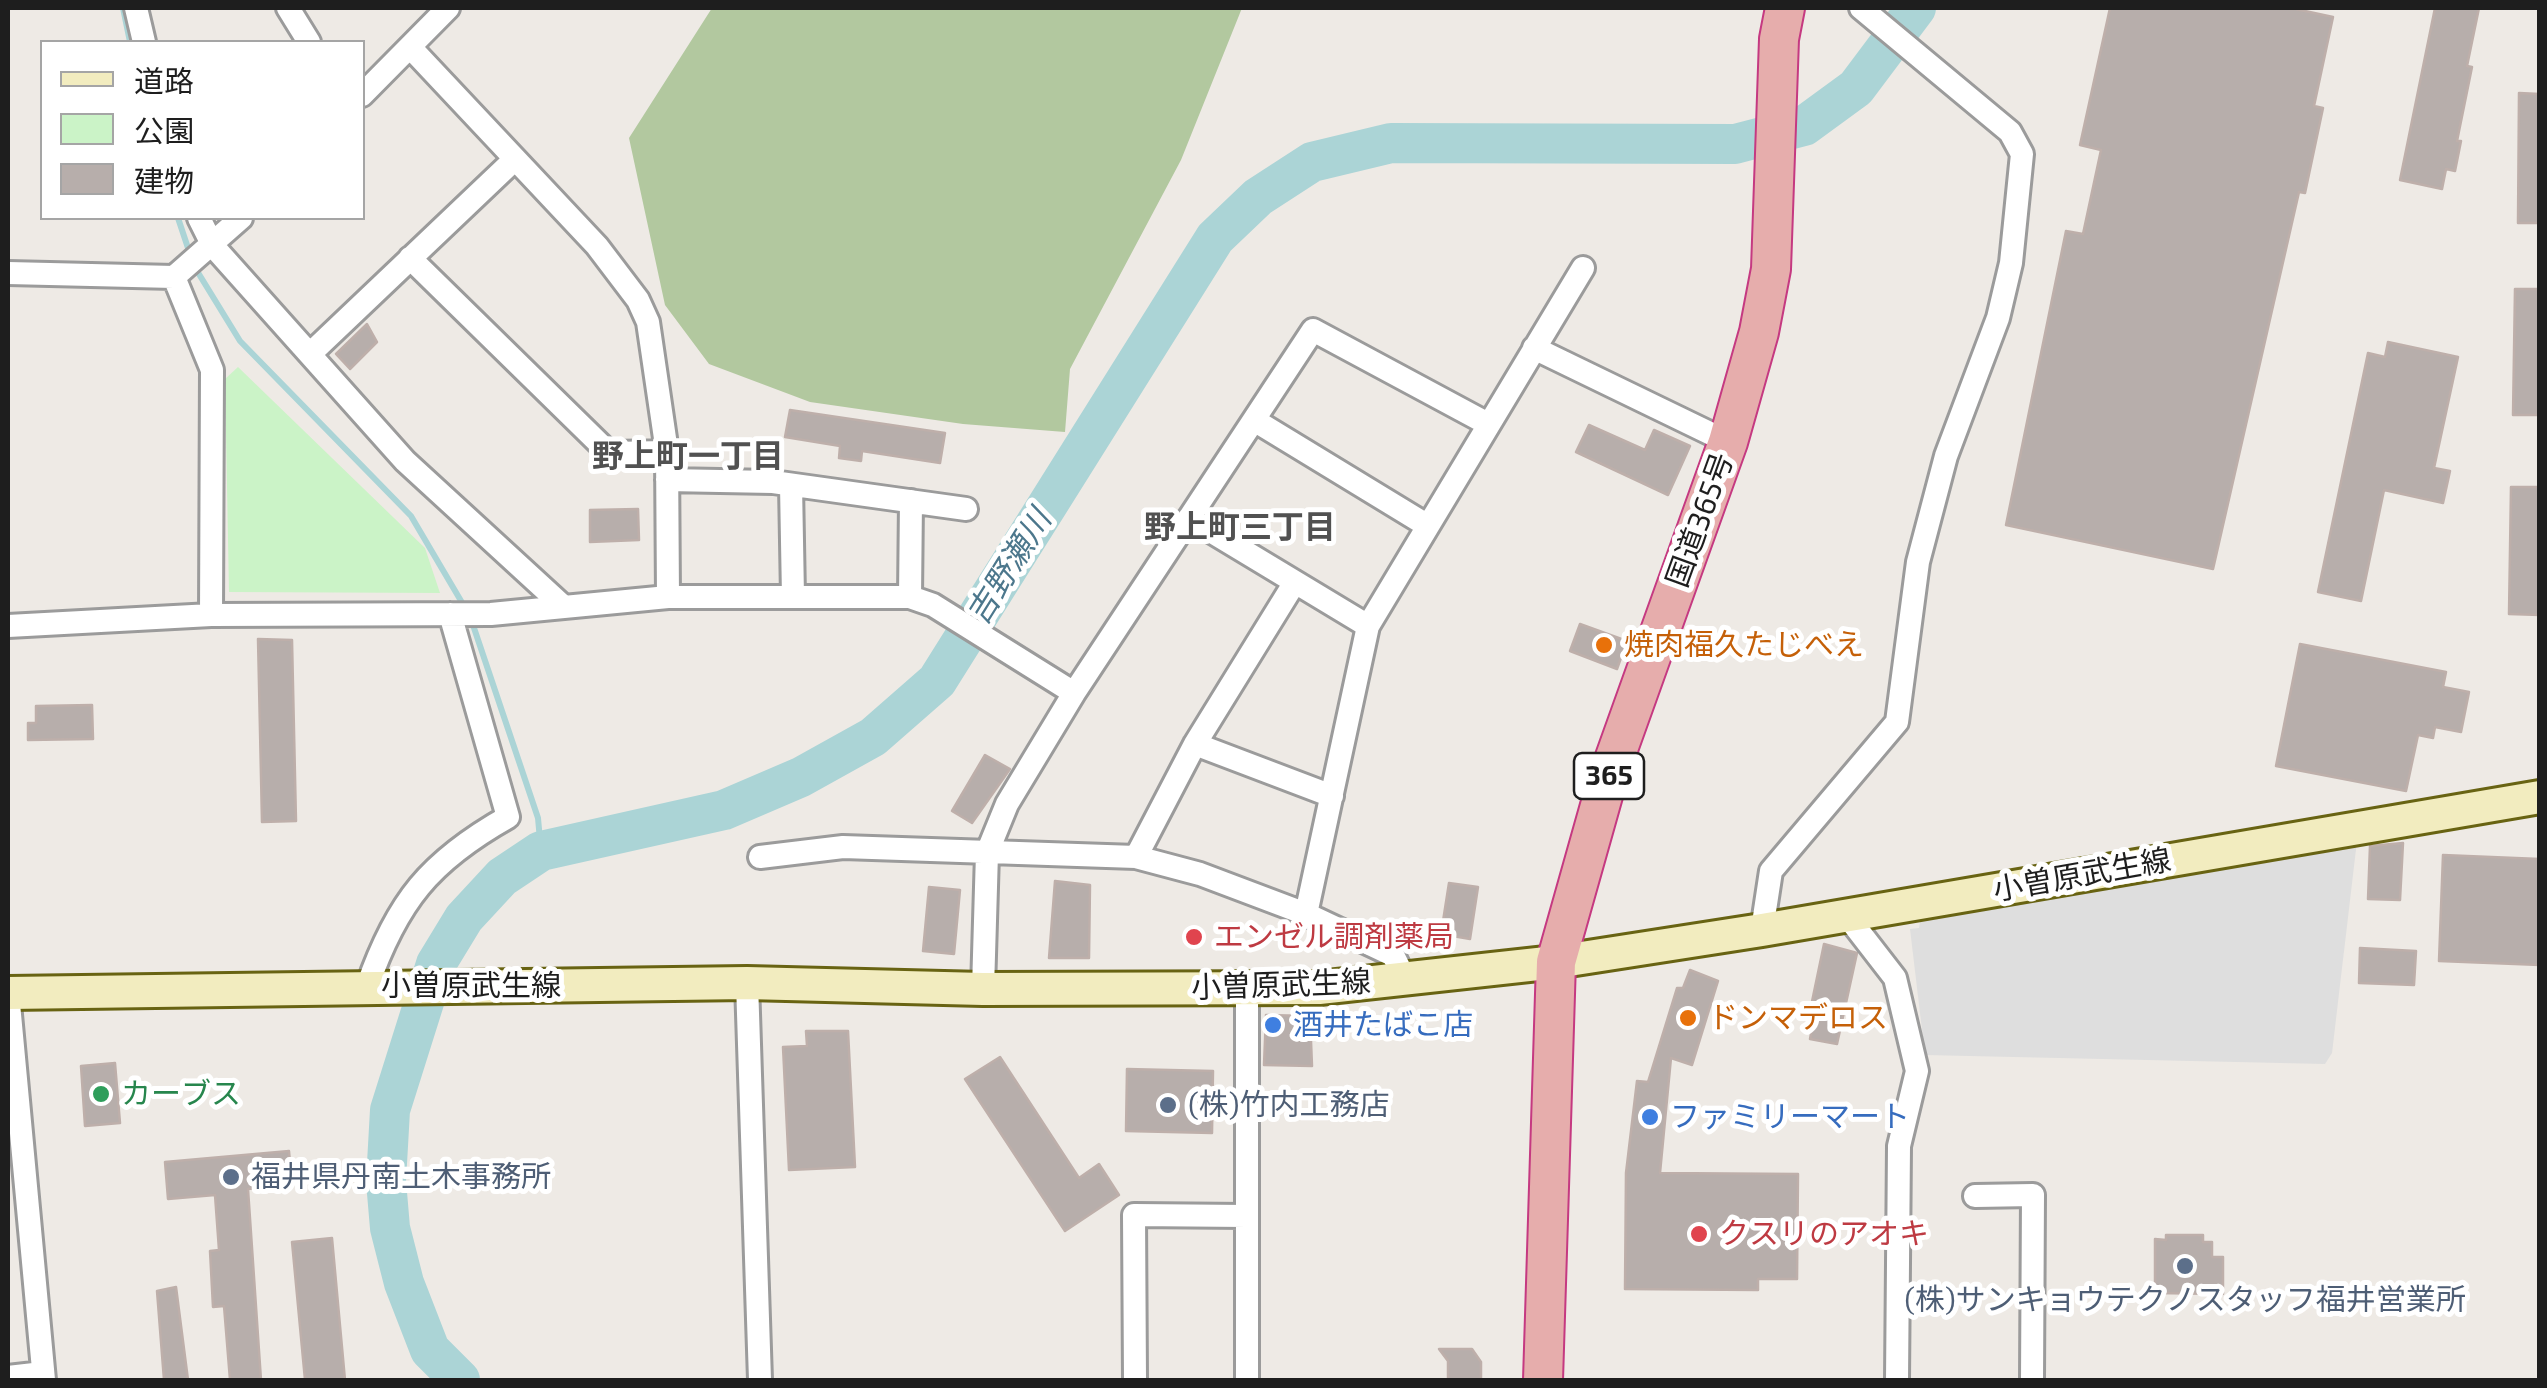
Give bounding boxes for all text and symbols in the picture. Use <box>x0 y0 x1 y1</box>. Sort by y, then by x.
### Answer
legend <box>40 40 365 220</box>
text: 道路 <box>134 62 194 98</box>
text: 公園 <box>134 112 194 148</box>
text: 建物 <box>134 162 194 198</box>
district label: 野上町一丁目 <box>592 437 784 475</box>
street label: 国道365号 <box>1659 448 1741 592</box>
water label: 吉野瀬川 <box>959 503 1059 631</box>
district label: 野上町三丁目 <box>1144 508 1336 546</box>
place label: 焼肉福久たじべえ <box>1624 627 1864 663</box>
marker: 焼肉福久たじべえ <box>1593 634 1615 656</box>
road number: 365 <box>1574 753 1644 799</box>
street label: 小曽原武生線 <box>1990 842 2174 908</box>
place label: エンゼル調剤薬局 <box>1214 919 1454 955</box>
marker: エンゼル調剤薬局 <box>1183 926 1205 948</box>
street label: 小曽原武生線 <box>1190 964 1372 1006</box>
street label: 小曽原武生線 <box>381 968 561 1004</box>
place label: ドンマデロス <box>1708 1000 1888 1036</box>
place label: 酒井たばこ店 <box>1293 1007 1473 1043</box>
marker: ドンマデロス <box>1677 1007 1699 1029</box>
marker: 酒井たばこ店 <box>1262 1014 1284 1036</box>
place label: カーブス <box>121 1076 241 1112</box>
marker: カーブス <box>90 1083 112 1105</box>
place label: (株)竹内工務店 <box>1188 1087 1390 1123</box>
marker: (株)竹内工務店 <box>1157 1094 1179 1116</box>
place label: ファミリーマート <box>1670 1099 1910 1135</box>
marker: ファミリーマート <box>1639 1106 1661 1128</box>
place label: 福井県丹南土木事務所 <box>251 1159 551 1195</box>
marker: 福井県丹南土木事務所 <box>220 1166 242 1188</box>
place label: クスリのアオキ <box>1719 1216 1929 1252</box>
marker: クスリのアオキ <box>1688 1223 1710 1245</box>
marker: (株)サンキョウテクノスタッフ福井営業所 <box>2174 1255 2196 1277</box>
place label: (株)サンキョウテクノスタッフ福井営業所 <box>1904 1282 2466 1318</box>

